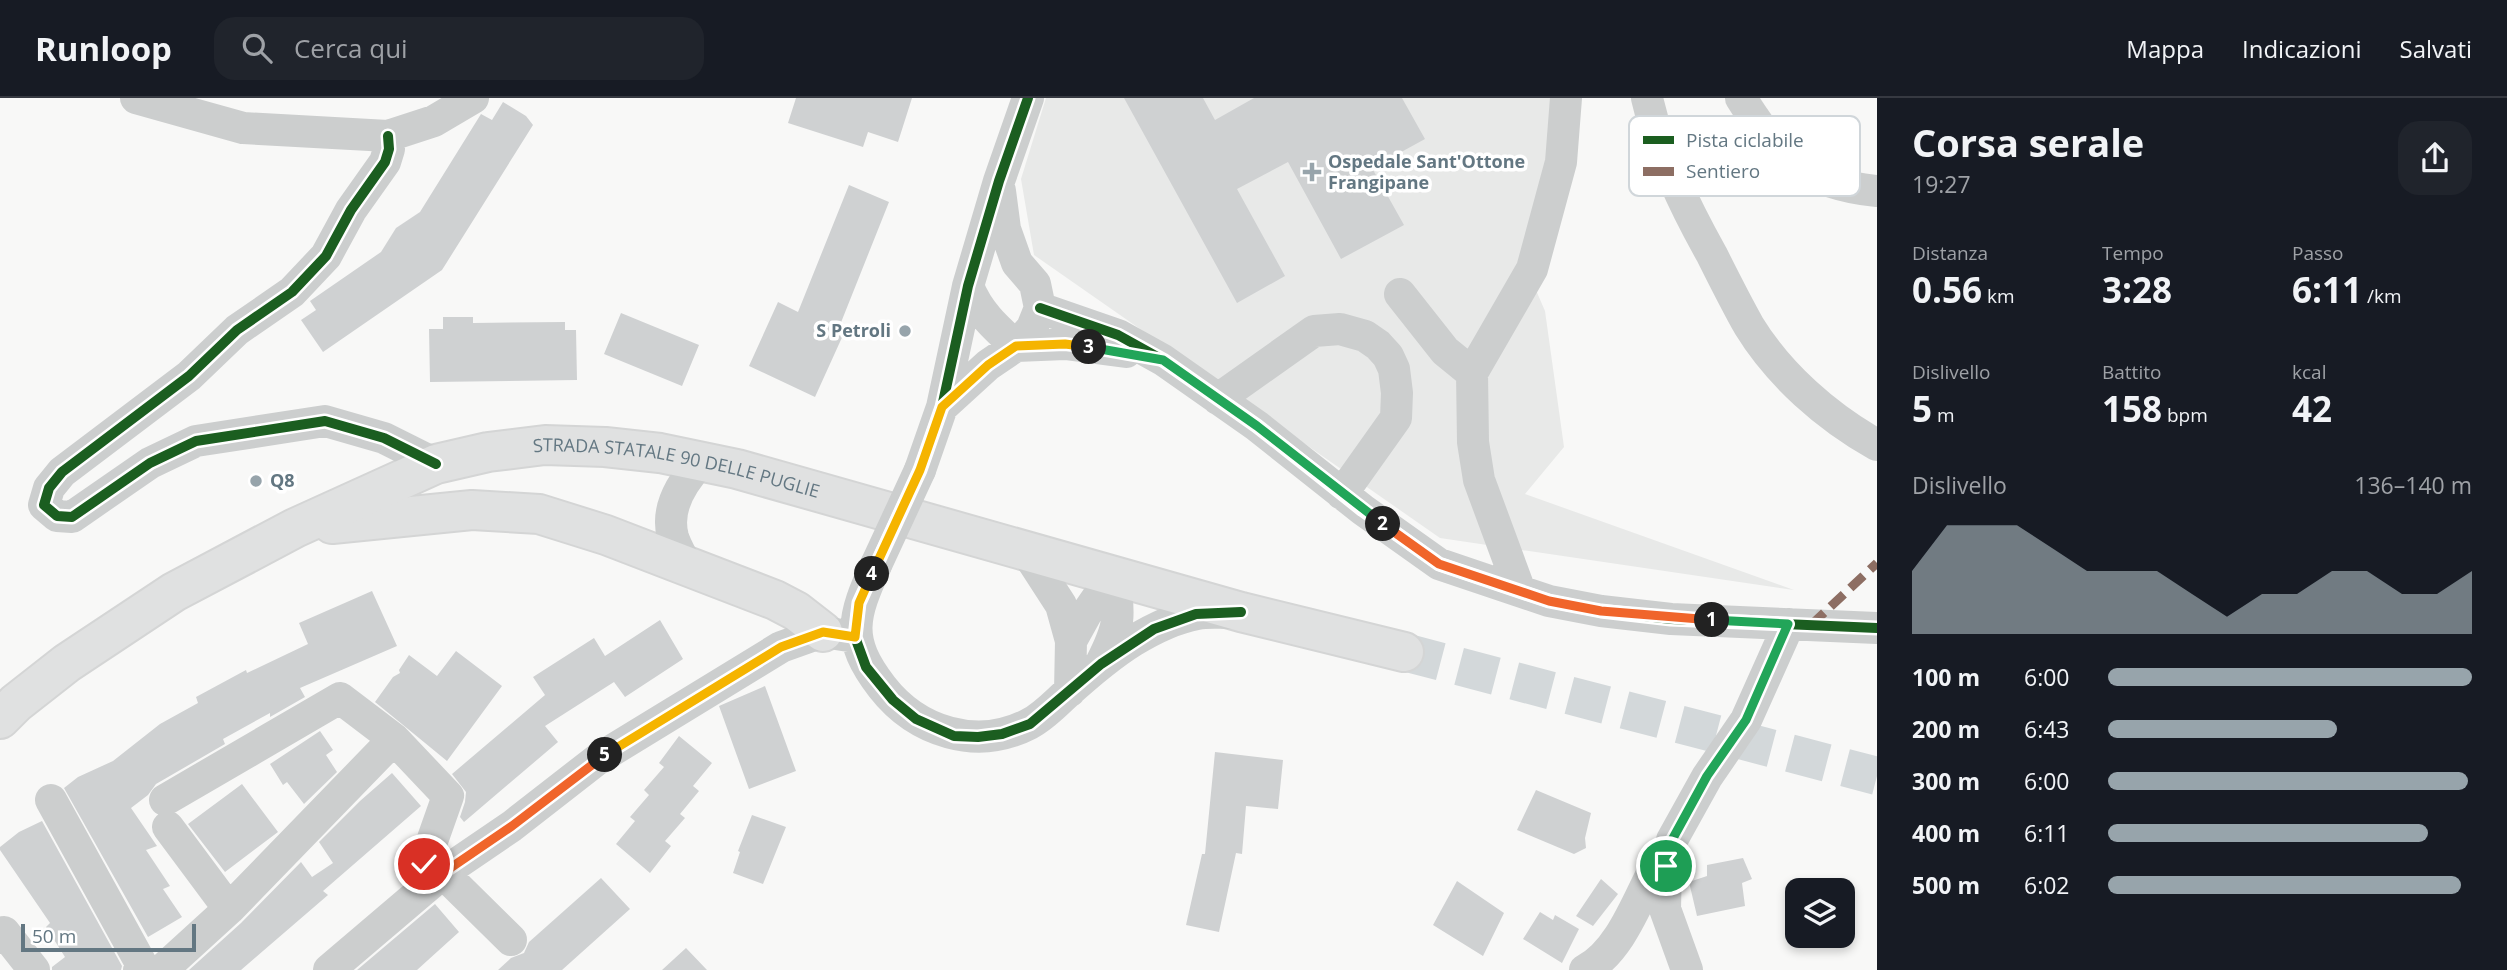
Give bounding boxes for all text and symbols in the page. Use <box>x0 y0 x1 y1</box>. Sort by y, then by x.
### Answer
search box <box>214 17 704 80</box>
text: Runloop <box>35 26 172 71</box>
icon: search <box>238 29 276 67</box>
text: Cerca qui <box>294 30 408 66</box>
text: Mappa <box>2126 32 2204 65</box>
text: Indicazioni <box>2242 32 2362 65</box>
text: Salvati <box>2400 32 2472 65</box>
legend <box>1629 116 1860 196</box>
text: Corsa serale <box>1912 116 2144 168</box>
button: share <box>2398 121 2472 195</box>
text: Pista ciclabile <box>1686 127 1804 153</box>
place label: Ospedale Sant'Ottone Frangipane <box>1328 149 1525 194</box>
text: Sentiero <box>1686 158 1760 184</box>
marker: Ospedale Sant'Ottone Frangipane <box>1302 162 1322 182</box>
text: 19:27 <box>1912 168 1971 200</box>
text: Distanza <box>1912 240 1988 266</box>
text: Tempo <box>2102 240 2164 266</box>
text: Passo <box>2292 240 2344 266</box>
text: 0.56 <box>1912 266 1982 313</box>
text: 3:28 <box>2102 266 2172 313</box>
text: 6:11 <box>2292 266 2362 313</box>
text: km <box>1982 283 2015 309</box>
text: /km <box>2362 283 2402 309</box>
place label: S Petroli <box>816 318 891 342</box>
marker: S Petroli <box>897 323 913 339</box>
pin: 3 <box>1072 330 1106 364</box>
text: 3 <box>1083 333 1094 359</box>
text: Dislivello <box>1912 359 1990 385</box>
text: Battito <box>2102 359 2161 385</box>
text: kcal <box>2292 359 2326 385</box>
text: 5 <box>1912 385 1932 432</box>
text: 158 <box>2102 385 2162 432</box>
text: 42 <box>2292 385 2332 432</box>
text: m <box>1932 402 1955 428</box>
text: bpm <box>2162 402 2208 428</box>
street label: STRADA STATALE 90 DELLE PUGLIE <box>531 432 823 503</box>
place label: Q8 <box>270 468 295 492</box>
text: Dislivello <box>1912 469 2007 501</box>
text: 136–140 m <box>2354 469 2472 501</box>
marker: Q8 <box>248 473 264 489</box>
pin: 2 <box>1366 506 1400 542</box>
text: 2 <box>1377 510 1388 536</box>
pin: 4 <box>854 556 890 592</box>
text: 4 <box>866 560 877 586</box>
pin: 1 <box>1694 602 1730 638</box>
text: 1 <box>1706 606 1717 632</box>
text: 100 m <box>1912 661 1980 693</box>
text: 6:00 <box>2024 661 2070 693</box>
text: 200 m <box>1912 713 1980 745</box>
text: 6:43 <box>2024 713 2070 745</box>
pin: 5 <box>588 738 622 772</box>
text: 5 <box>599 741 610 767</box>
text: 300 m <box>1912 765 1980 797</box>
text: 6:00 <box>2024 765 2070 797</box>
text: 400 m <box>1912 817 1980 849</box>
text: 6:11 <box>2024 817 2070 849</box>
pin <box>394 834 454 894</box>
pin <box>1636 836 1696 896</box>
icon: check <box>405 845 443 883</box>
icon: arrive <box>1647 847 1685 885</box>
text: 500 m <box>1912 869 1980 901</box>
text: 6:02 <box>2024 869 2070 901</box>
map controls <box>1785 878 1855 948</box>
button: layers <box>1785 878 1855 948</box>
scale bar <box>21 921 196 953</box>
text: 50 m <box>32 923 76 949</box>

